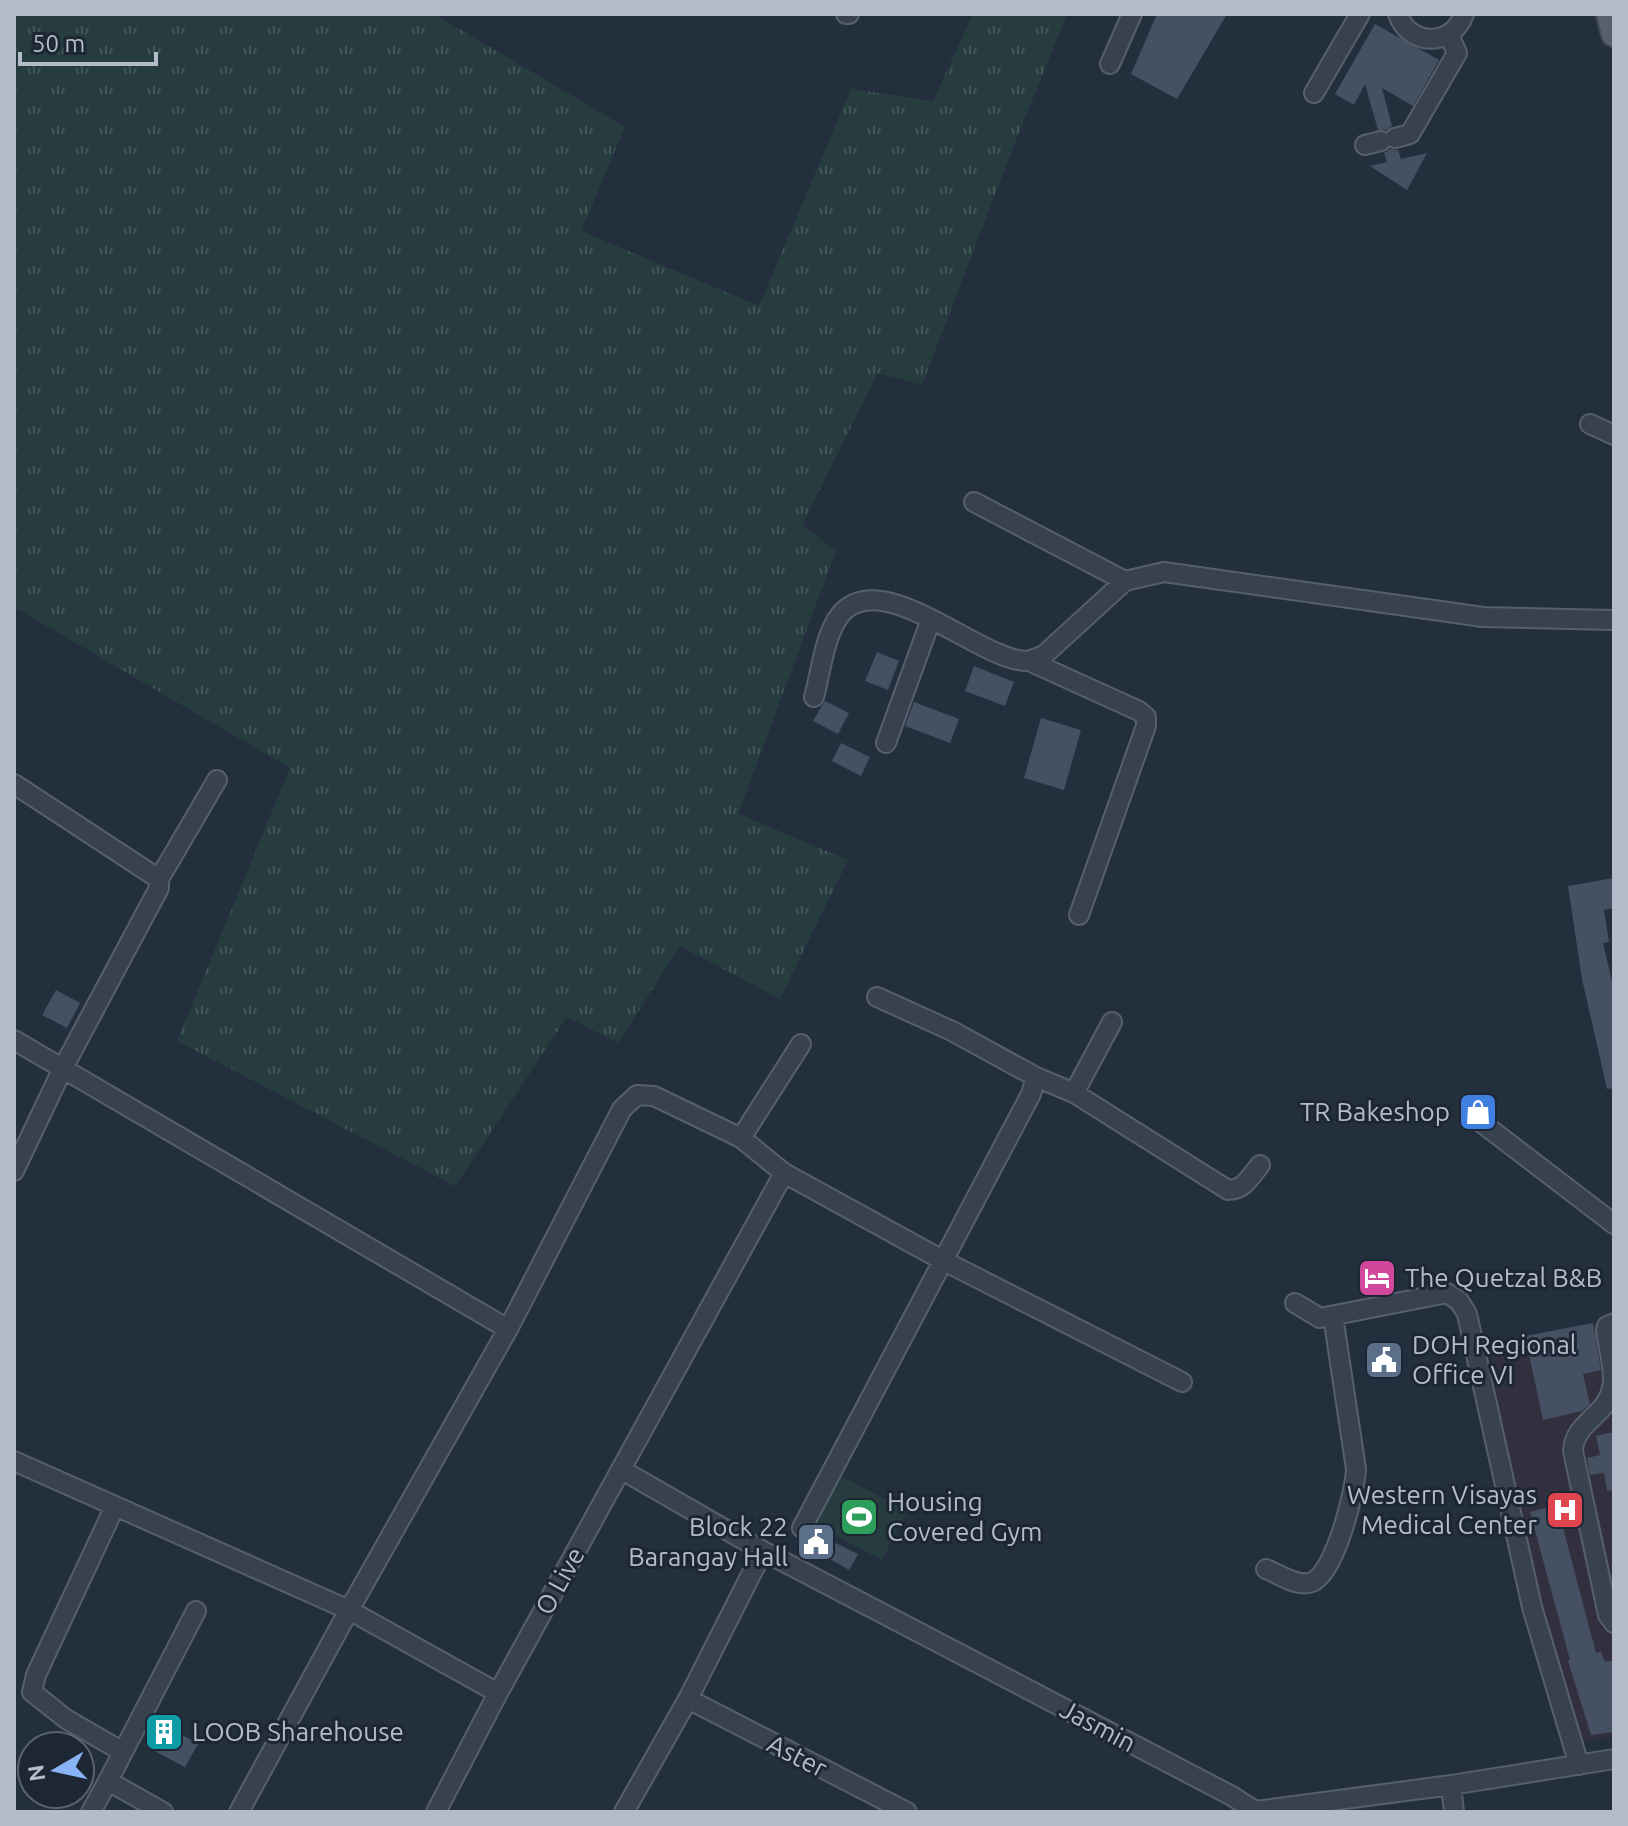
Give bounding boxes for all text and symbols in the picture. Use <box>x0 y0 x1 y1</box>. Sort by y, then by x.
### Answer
scale bar <box>20 16 156 66</box>
text: 50 m <box>32 30 85 57</box>
shop icon: TR Bakeshop <box>1457 1091 1499 1133</box>
place label: TR Bakeshop <box>1300 1097 1450 1126</box>
hotel icon: The Quetzal B&B <box>1356 1257 1398 1299</box>
place label: The Quetzal B&B <box>1405 1263 1602 1292</box>
place label: DOH Regional Office VI <box>1412 1330 1577 1389</box>
public building icon: DOH Regional Office VI <box>1363 1339 1405 1381</box>
place label: Western Visayas Medical Center <box>1347 1480 1537 1539</box>
place label: Housing Covered Gym <box>887 1487 1042 1546</box>
hospital icon: Western Visayas Medical Center <box>1544 1489 1586 1531</box>
sports icon: Housing Covered Gym <box>838 1496 880 1538</box>
place label: Block 22 Barangay Hall <box>628 1512 788 1571</box>
public building icon: Block 22 Barangay Hall <box>795 1521 837 1563</box>
street label: O Live <box>529 1542 590 1620</box>
street label: Jasmin <box>1056 1694 1141 1757</box>
building icon: LOOB Sharehouse <box>143 1711 185 1753</box>
place label: LOOB Sharehouse <box>192 1717 404 1746</box>
street label: Aster <box>763 1728 832 1783</box>
north arrow <box>16 1730 96 1810</box>
text: N <box>22 1763 49 1783</box>

